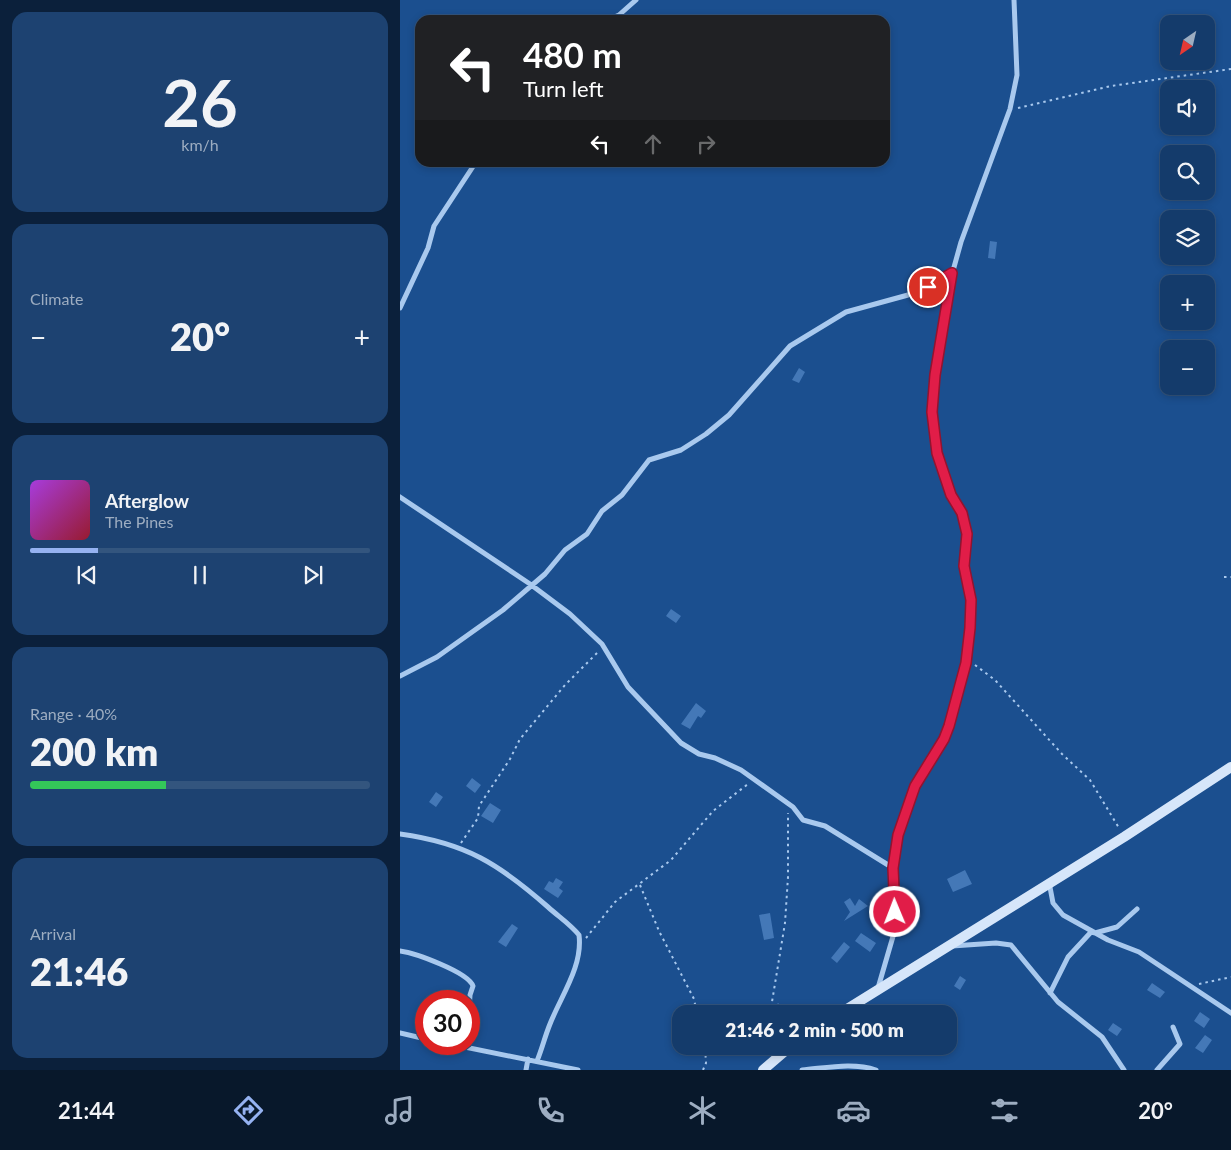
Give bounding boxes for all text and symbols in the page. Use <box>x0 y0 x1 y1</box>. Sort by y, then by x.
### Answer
north arrow <box>1160 15 1215 70</box>
map controls <box>1160 15 1215 395</box>
text: 480 m <box>523 33 622 75</box>
icon: left <box>440 35 505 100</box>
text: 26 <box>162 63 238 141</box>
text: Turn left <box>523 75 604 102</box>
button: sound <box>1160 80 1215 135</box>
icon: left <box>586 130 614 158</box>
icon: ahead <box>639 130 667 158</box>
icon: right <box>692 130 720 158</box>
text: km/h <box>181 135 219 154</box>
button: search <box>1160 145 1215 200</box>
button: layers <box>1160 210 1215 265</box>
pin <box>907 266 949 308</box>
icon: arrive <box>914 273 942 301</box>
button: + <box>1160 275 1215 330</box>
text: Climate <box>30 289 83 308</box>
text: 20° <box>170 313 230 359</box>
text: − <box>30 320 46 354</box>
text: + <box>354 320 370 354</box>
button: − <box>1160 340 1215 395</box>
text: Afterglow <box>105 489 189 512</box>
text: The Pines <box>105 512 174 531</box>
icon: previous <box>73 561 101 589</box>
icon: pause <box>186 561 214 589</box>
icon: next <box>299 561 327 589</box>
text: Range · 40% <box>30 704 117 723</box>
text: 200 km <box>30 728 158 774</box>
position arrow <box>868 885 920 937</box>
text: Arrival <box>30 924 76 943</box>
text: 21:46 <box>30 948 128 994</box>
speed limit sign: 30 <box>415 990 480 1055</box>
text: 21:46 · 2 min · 500 m <box>725 1018 904 1041</box>
icon: directions <box>231 1093 266 1128</box>
icon: music <box>382 1093 417 1128</box>
icon: phone <box>533 1093 568 1128</box>
icon: climate <box>685 1093 720 1128</box>
icon: car <box>836 1093 871 1128</box>
icon: filters <box>987 1093 1022 1128</box>
text: 21:44 <box>58 1097 115 1124</box>
text: 20° <box>1138 1097 1173 1124</box>

